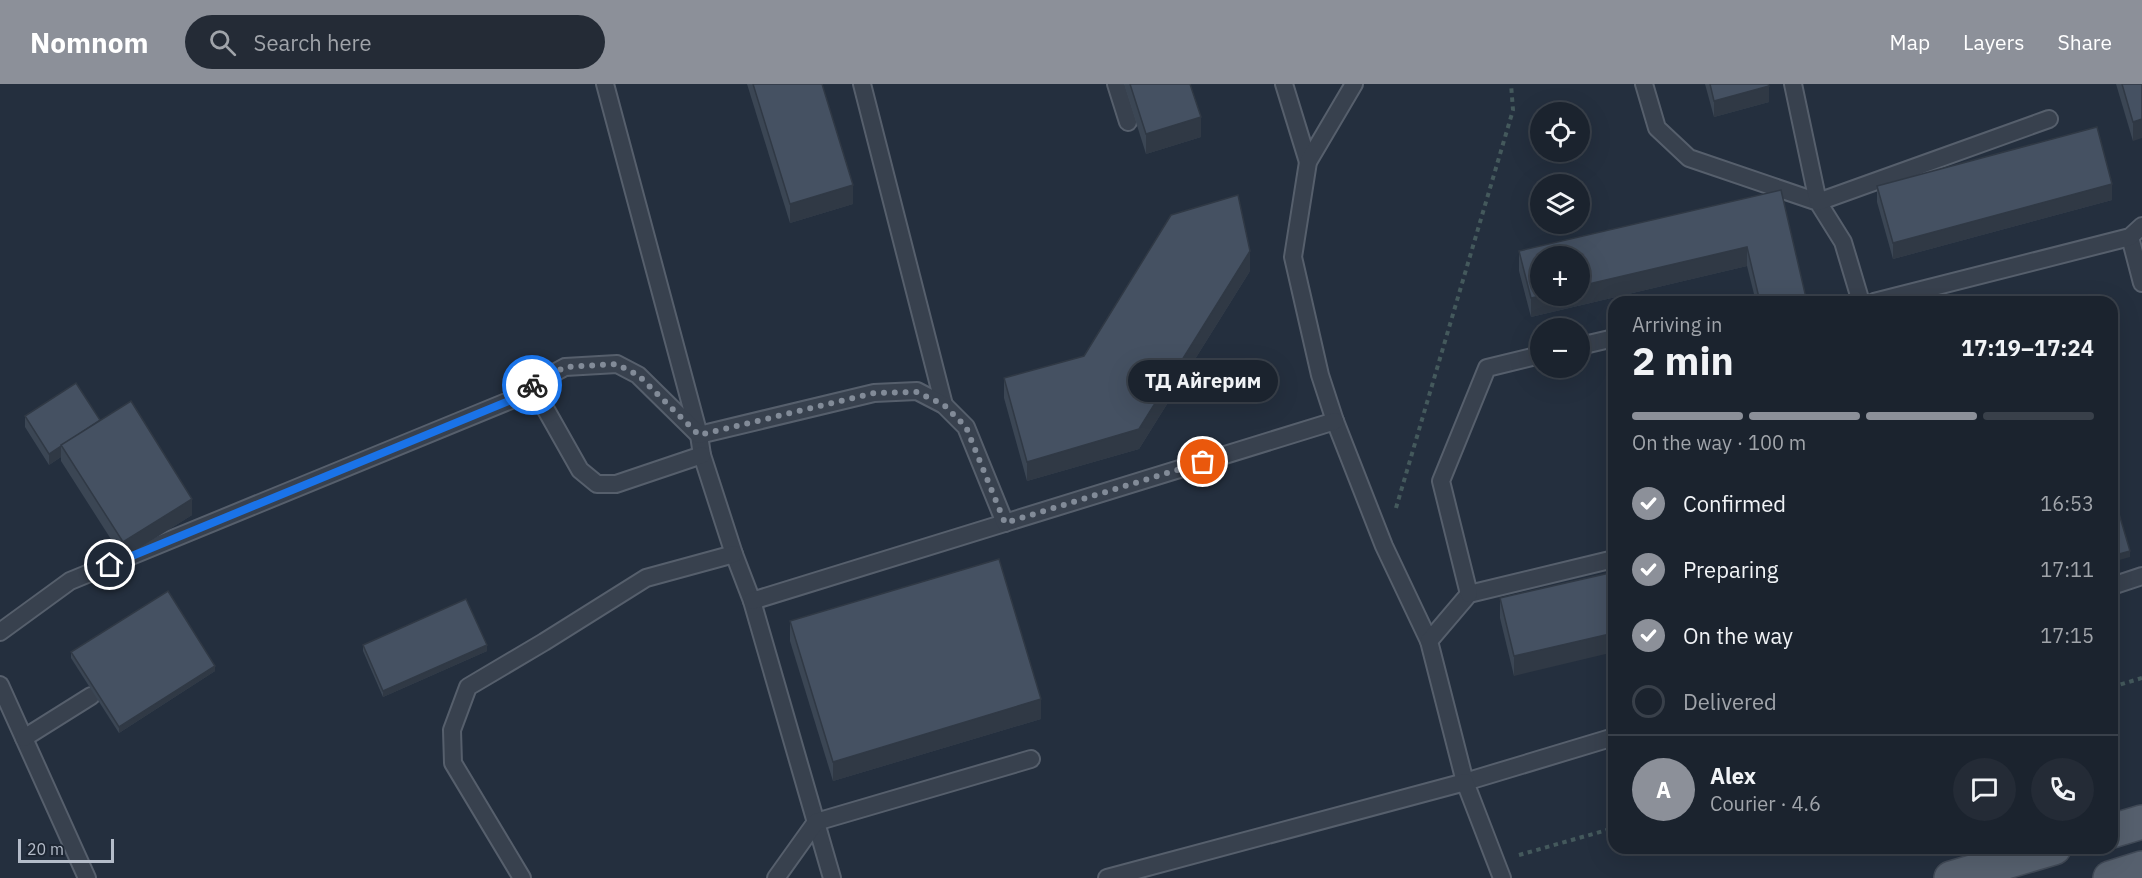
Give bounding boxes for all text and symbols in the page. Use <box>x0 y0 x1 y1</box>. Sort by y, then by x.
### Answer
search box <box>185 15 605 69</box>
text: Nomnom <box>30 24 149 61</box>
icon: search <box>206 26 239 59</box>
text: Search here <box>254 28 372 57</box>
text: Map <box>1890 28 1930 56</box>
text: Layers <box>1963 28 2025 56</box>
text: Share <box>2058 28 2112 56</box>
map controls <box>1530 102 1590 378</box>
button: locate <box>1530 102 1590 162</box>
button: layers <box>1530 174 1590 234</box>
button: + <box>1530 246 1590 306</box>
text: Arriving in <box>1632 311 1722 338</box>
button: − <box>1530 318 1590 378</box>
text: 17:19–17:24 <box>1961 333 2094 362</box>
text: 2 min <box>1632 335 1734 386</box>
courier <box>502 355 562 415</box>
callout: ТД Айгерим <box>1128 360 1278 402</box>
text: ТД Айгерим <box>1145 367 1261 394</box>
icon: bike <box>516 369 549 402</box>
text: On the way · 100 m <box>1632 429 1806 456</box>
pin <box>1177 436 1228 487</box>
icon: bag <box>1186 445 1219 478</box>
icon: check <box>1632 487 1665 520</box>
text: Confirmed <box>1683 489 1786 518</box>
text: 16:53 <box>2040 490 2094 517</box>
pin <box>84 539 135 590</box>
icon: home <box>93 548 126 581</box>
icon: check <box>1632 553 1665 586</box>
text: Preparing <box>1683 555 1778 584</box>
text: 17:11 <box>2040 556 2094 583</box>
icon: check <box>1632 619 1665 652</box>
text: On the way <box>1683 621 1793 650</box>
text: 17:15 <box>2040 622 2094 649</box>
text: Delivered <box>1683 687 1777 716</box>
button: chat <box>1953 758 2016 821</box>
button: phone <box>2031 758 2094 821</box>
text: Alex <box>1710 761 1756 790</box>
text: A <box>1656 775 1671 804</box>
text: Courier · 4.6 <box>1710 790 1821 817</box>
scale bar <box>18 836 114 864</box>
text: 20 m <box>27 839 64 859</box>

